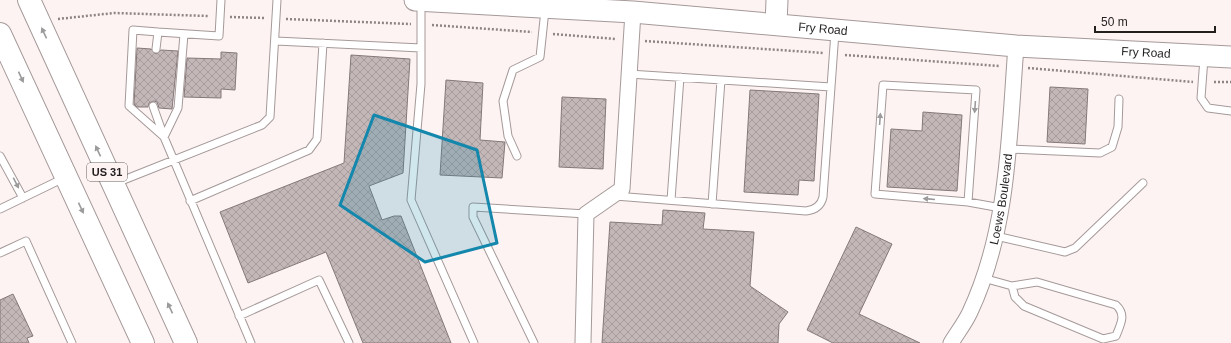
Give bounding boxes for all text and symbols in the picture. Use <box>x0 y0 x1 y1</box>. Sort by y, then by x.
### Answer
scale bar <box>1095 8 1215 34</box>
text: 50 m <box>1101 15 1128 29</box>
street label: Fry Road <box>798 20 848 38</box>
one-way arrow <box>41 27 47 39</box>
street label: Fry Road <box>1121 44 1171 61</box>
one-way arrow <box>18 72 24 83</box>
one-way arrow <box>971 101 978 113</box>
one-way arrow <box>877 113 884 125</box>
one-way arrow <box>95 146 101 157</box>
street label: Loews Boulevard <box>987 153 1015 246</box>
road number: US 31 <box>87 163 127 181</box>
one-way arrow <box>13 177 19 189</box>
one-way arrow <box>923 195 935 202</box>
one-way arrow <box>78 203 84 214</box>
one-way arrow <box>166 301 172 313</box>

